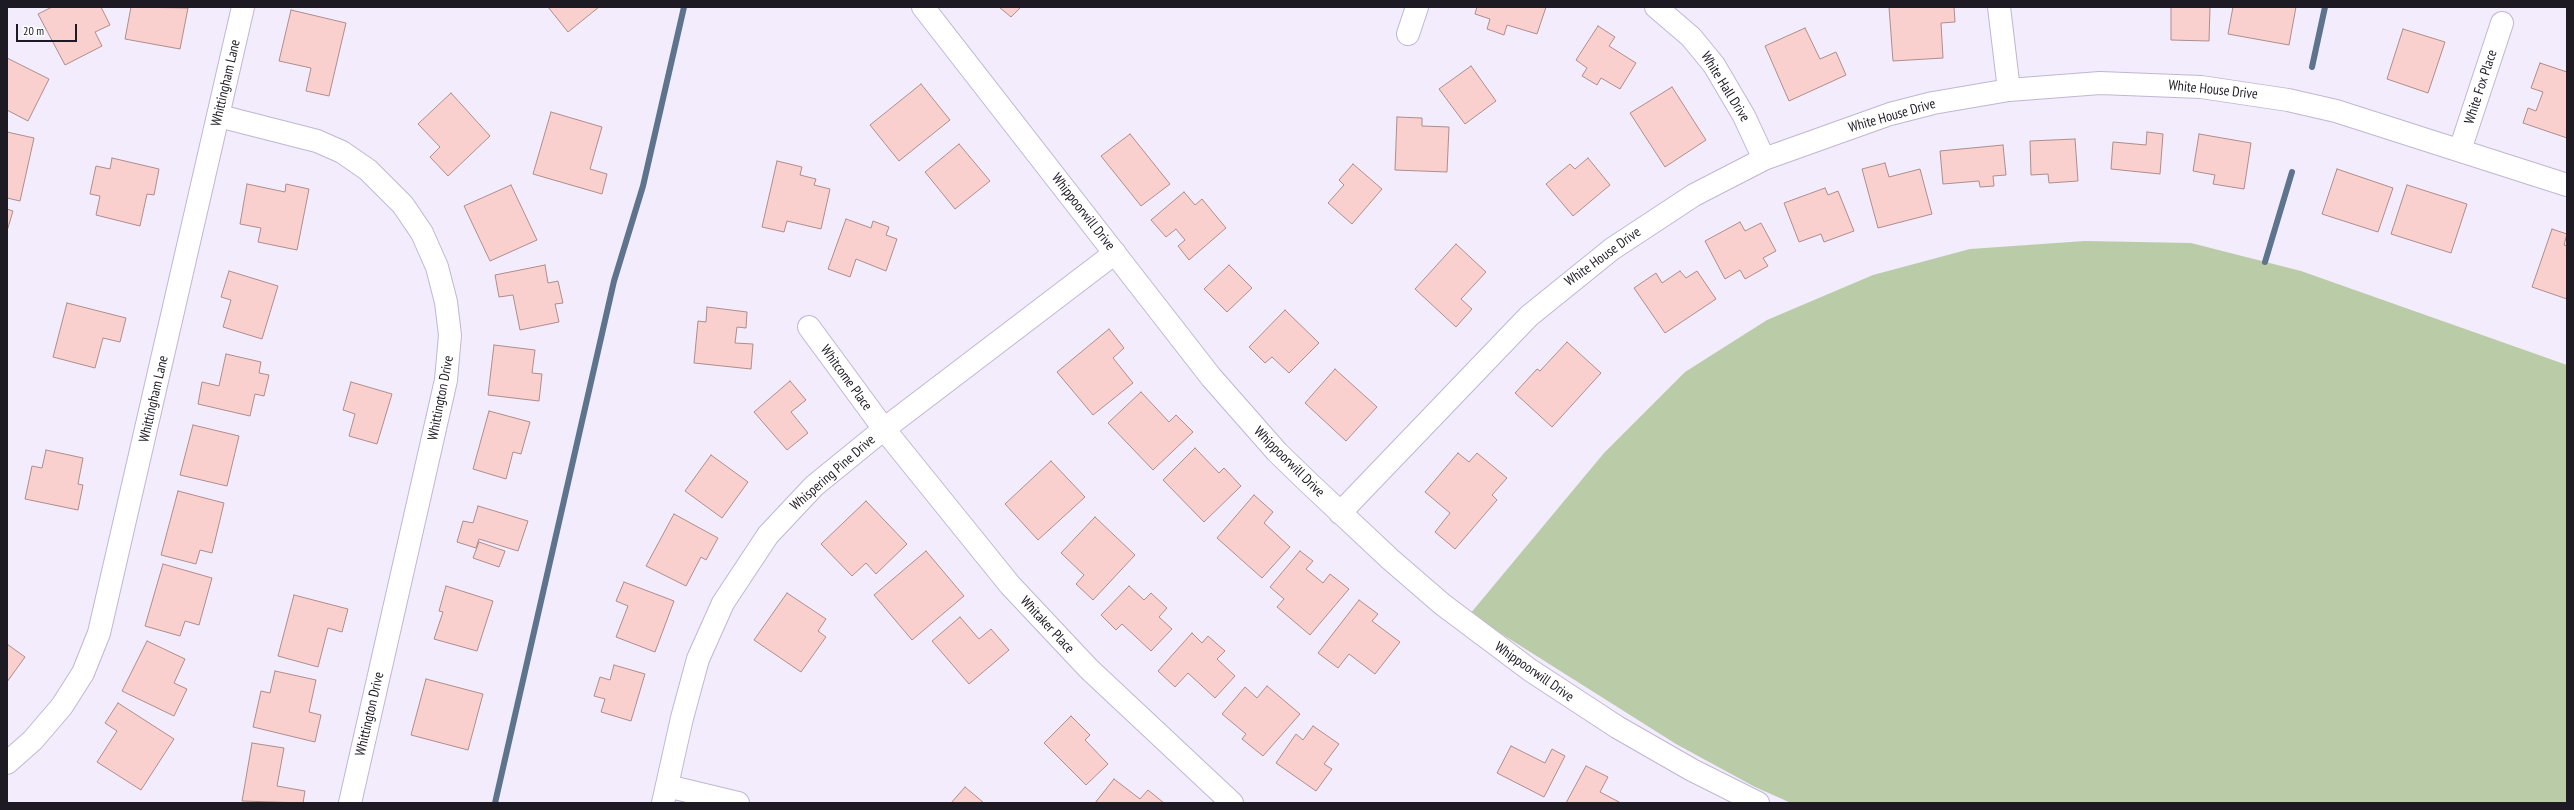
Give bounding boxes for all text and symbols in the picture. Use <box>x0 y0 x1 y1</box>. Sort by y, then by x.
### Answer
scale bar <box>18 16 79 42</box>
text: 20 m <box>23 23 44 38</box>
street label: Whittingham Lane <box>208 38 244 128</box>
street label: White Fox Place <box>2461 48 2501 126</box>
street label: White Hall Drive <box>1697 49 1753 125</box>
street label: White House Drive <box>2168 77 2258 103</box>
street label: White House Drive <box>1847 96 1937 136</box>
street label: Whippoorwill Drive <box>1048 170 1118 254</box>
street label: White House Drive <box>1562 224 1644 290</box>
street label: Whitcome Place <box>817 342 875 414</box>
street label: Whittingham Lane <box>136 354 172 444</box>
street label: Whittington Drive <box>425 354 457 442</box>
street label: Whippoorwill Drive <box>1250 423 1328 501</box>
street label: Whispering Pine Drive <box>787 432 879 514</box>
street label: Whitaker Place <box>1016 593 1078 657</box>
street label: Whippoorwill Drive <box>1491 638 1577 706</box>
street label: Whittington Drive <box>352 670 388 758</box>

